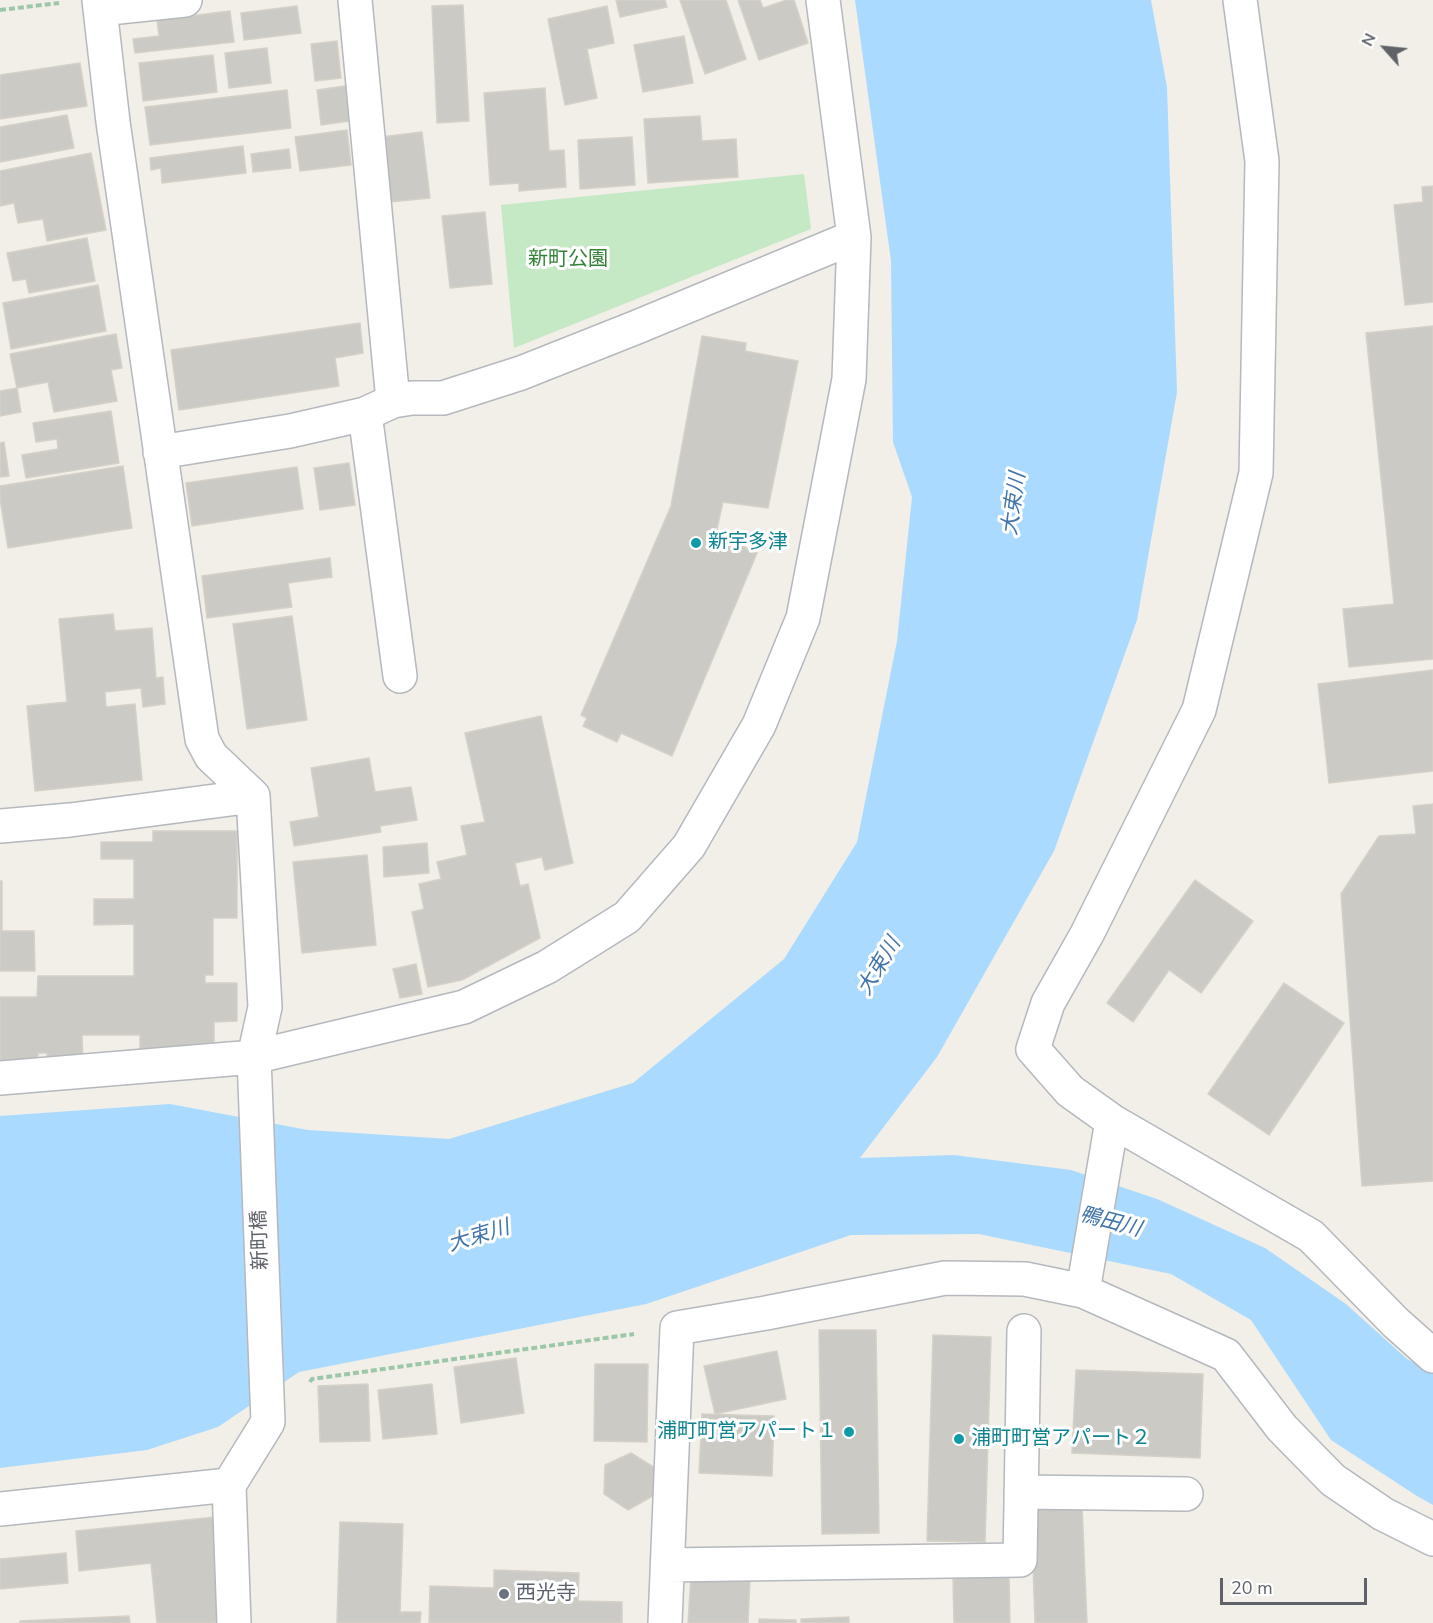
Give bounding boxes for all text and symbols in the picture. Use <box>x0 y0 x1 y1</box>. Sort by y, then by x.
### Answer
north arrow <box>1355 18 1415 78</box>
text: N <box>1356 30 1381 50</box>
park label: 新町公園 <box>528 248 608 272</box>
water label: 大束川 <box>998 471 1032 537</box>
place label: 新宇多津 <box>708 531 788 555</box>
marker: 新宇多津 <box>689 536 703 550</box>
water label: 大束川 <box>853 934 907 1000</box>
water label: 鴨田川 <box>1076 1203 1144 1243</box>
street label: 新町橋 <box>248 1210 274 1270</box>
water label: 大束川 <box>445 1216 513 1258</box>
place label: 浦町町営アパート１ <box>657 1420 837 1444</box>
marker: 浦町町営アパート１ <box>842 1425 856 1439</box>
place label: 浦町町営アパート２ <box>971 1427 1151 1451</box>
marker: 浦町町営アパート２ <box>952 1432 966 1446</box>
scale bar <box>1223 1566 1370 1604</box>
text: 20 m <box>1231 1576 1273 1600</box>
place label: 西光寺 <box>516 1582 576 1606</box>
marker: 西光寺 <box>497 1587 511 1601</box>

